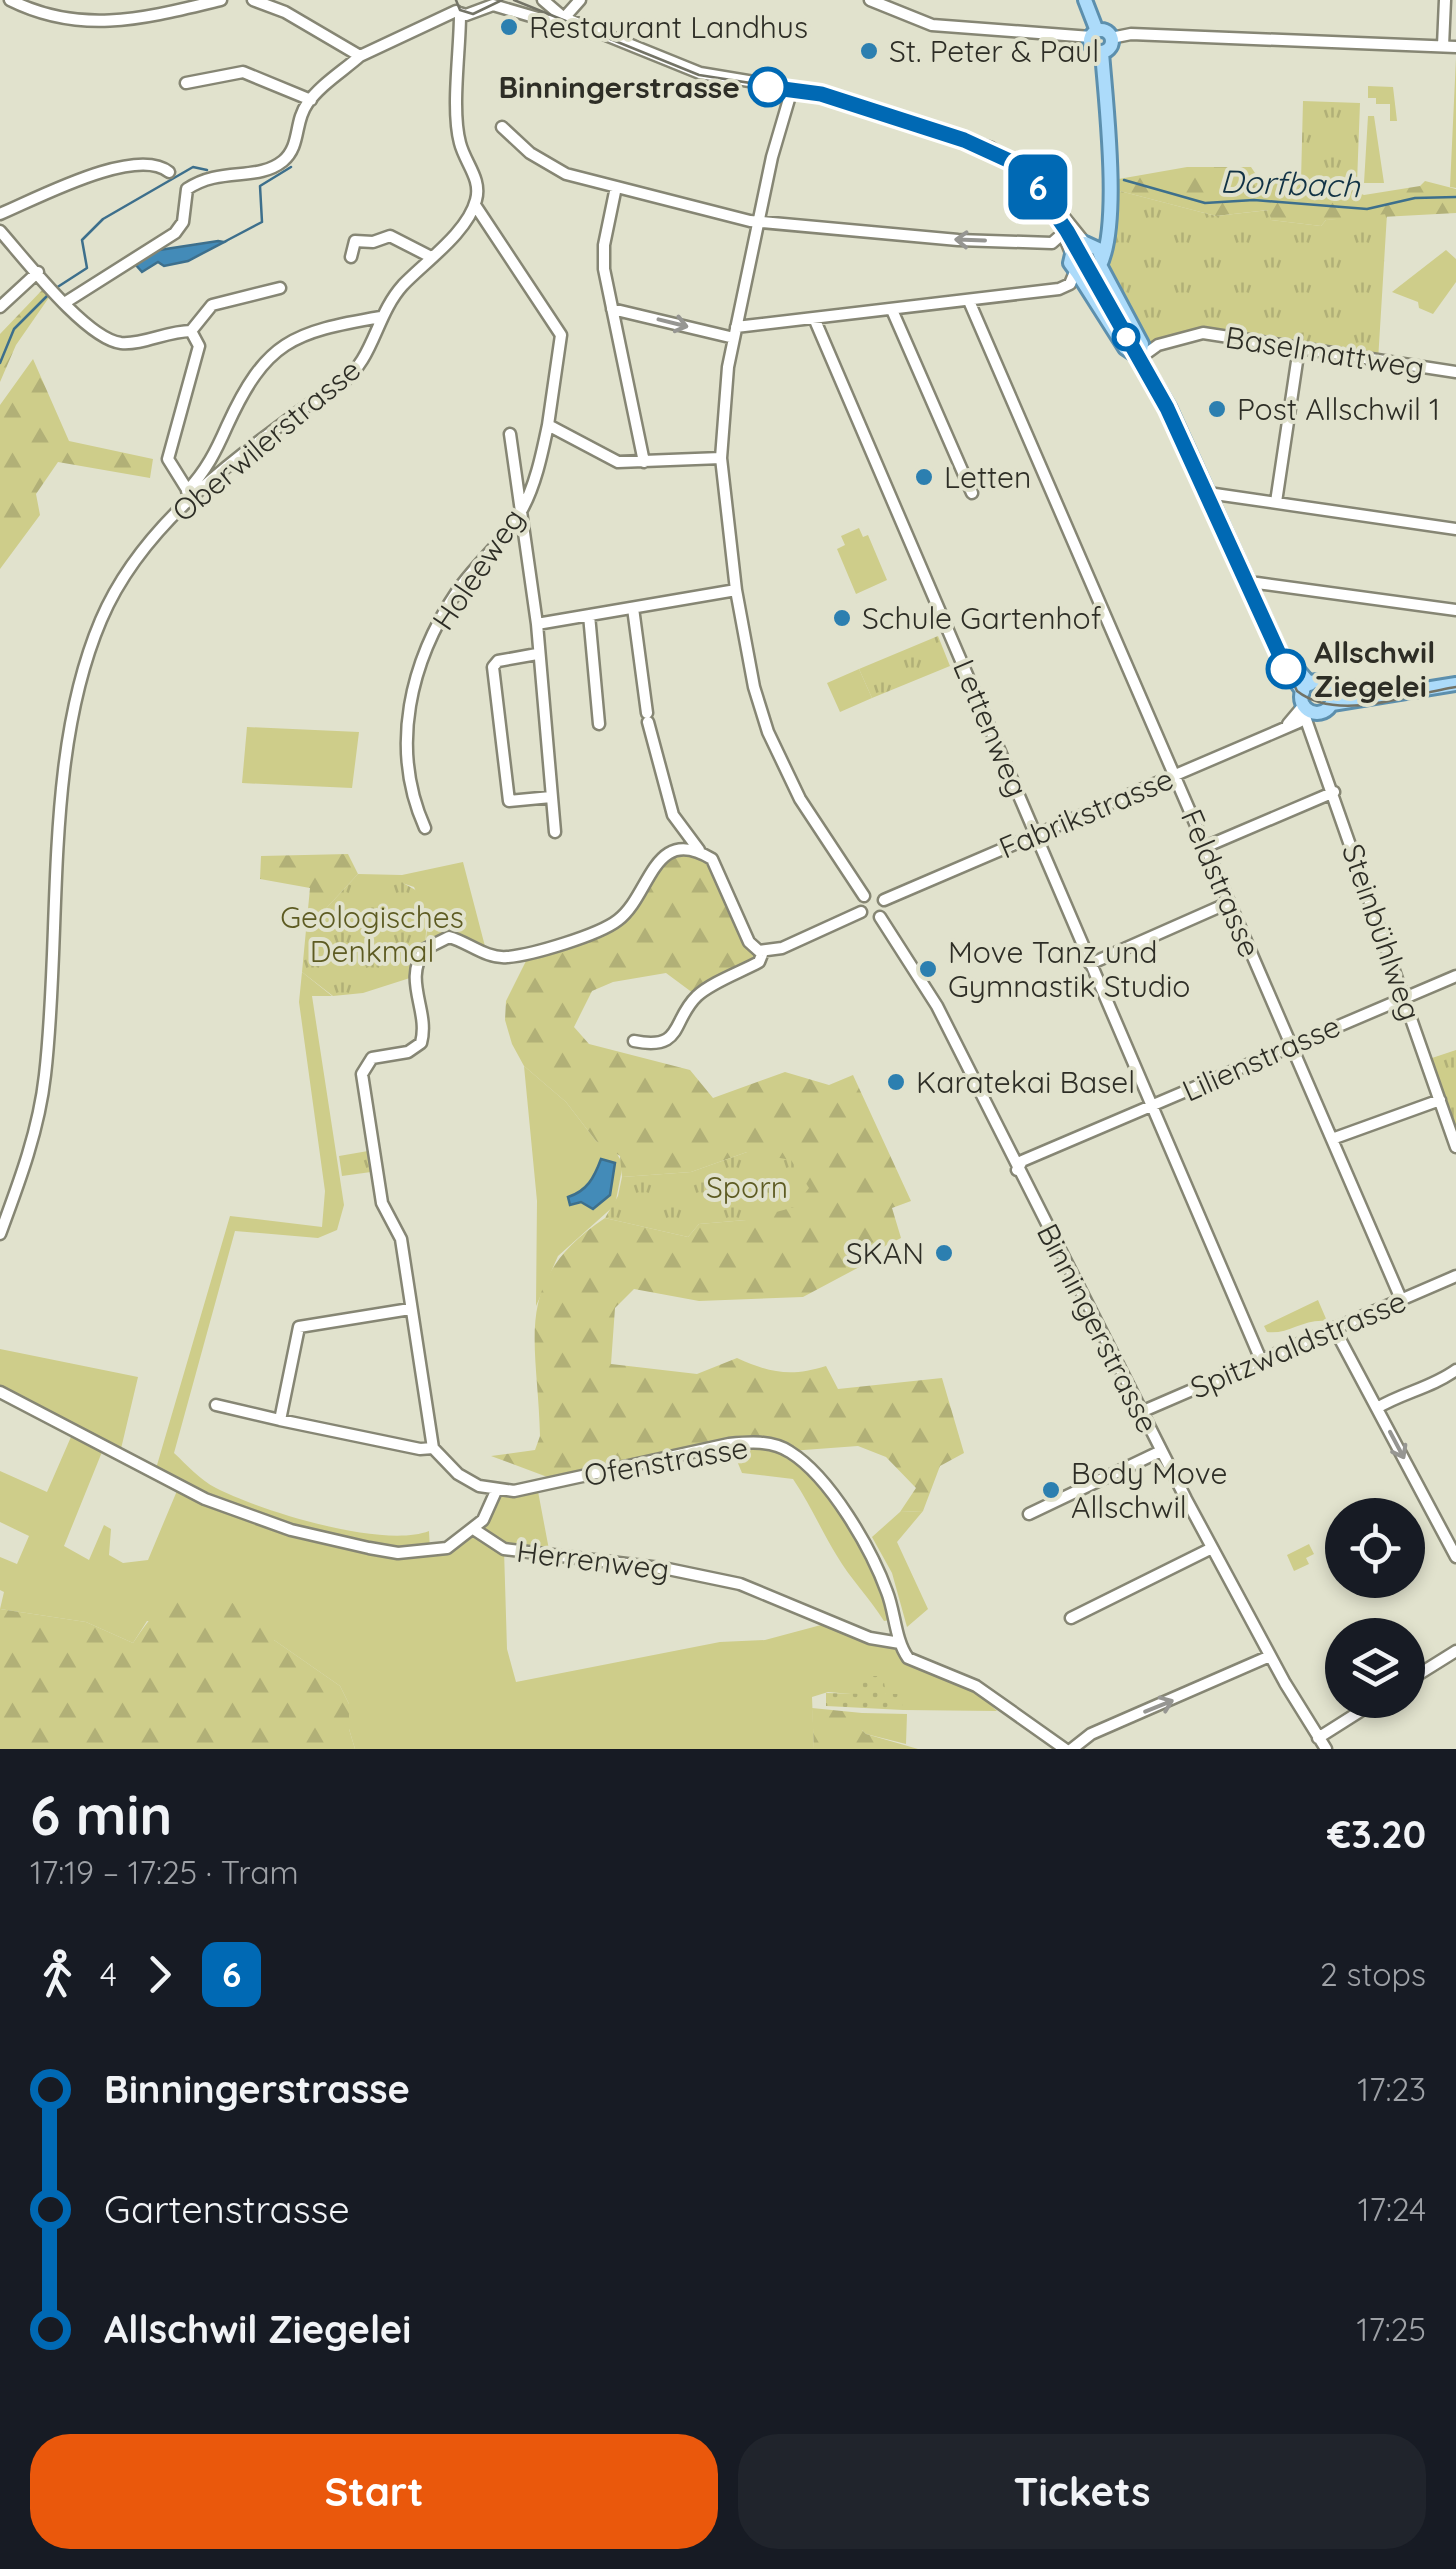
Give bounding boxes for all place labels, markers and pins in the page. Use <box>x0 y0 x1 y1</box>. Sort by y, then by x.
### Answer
place label: Restaurant Landhus <box>529 8 808 46</box>
marker: Restaurant Landhus <box>498 16 520 38</box>
place label: St. Peter & Paul <box>889 32 1099 70</box>
marker: St. Peter & Paul <box>858 40 880 62</box>
place label: Binningerstrasse <box>498 68 740 106</box>
marker: Binningerstrasse <box>749 68 787 106</box>
unlabelled marker <box>1113 324 1139 350</box>
place label: Post Allschwil 1 <box>1237 390 1440 428</box>
marker: Post Allschwil 1 <box>1206 398 1228 420</box>
place label: Letten <box>944 458 1031 496</box>
marker: Letten <box>913 466 935 488</box>
place label: Schule Gartenhof <box>862 599 1102 637</box>
marker: Schule Gartenhof <box>831 607 853 629</box>
place label: Allschwil Ziegelei <box>1314 633 1435 705</box>
marker: Allschwil Ziegelei <box>1267 650 1305 688</box>
place label: Move Tanz und Gymnastik Studio <box>948 933 1191 1005</box>
marker: Move Tanz und Gymnastik Studio <box>917 958 939 980</box>
place label: Karatekai Basel <box>916 1063 1135 1101</box>
marker: Karatekai Basel <box>885 1071 907 1093</box>
place label: SKAN <box>846 1234 924 1272</box>
marker: SKAN <box>933 1242 955 1264</box>
place label: Body Move Allschwil <box>1071 1454 1227 1526</box>
marker: Body Move Allschwil <box>1040 1479 1062 1501</box>

